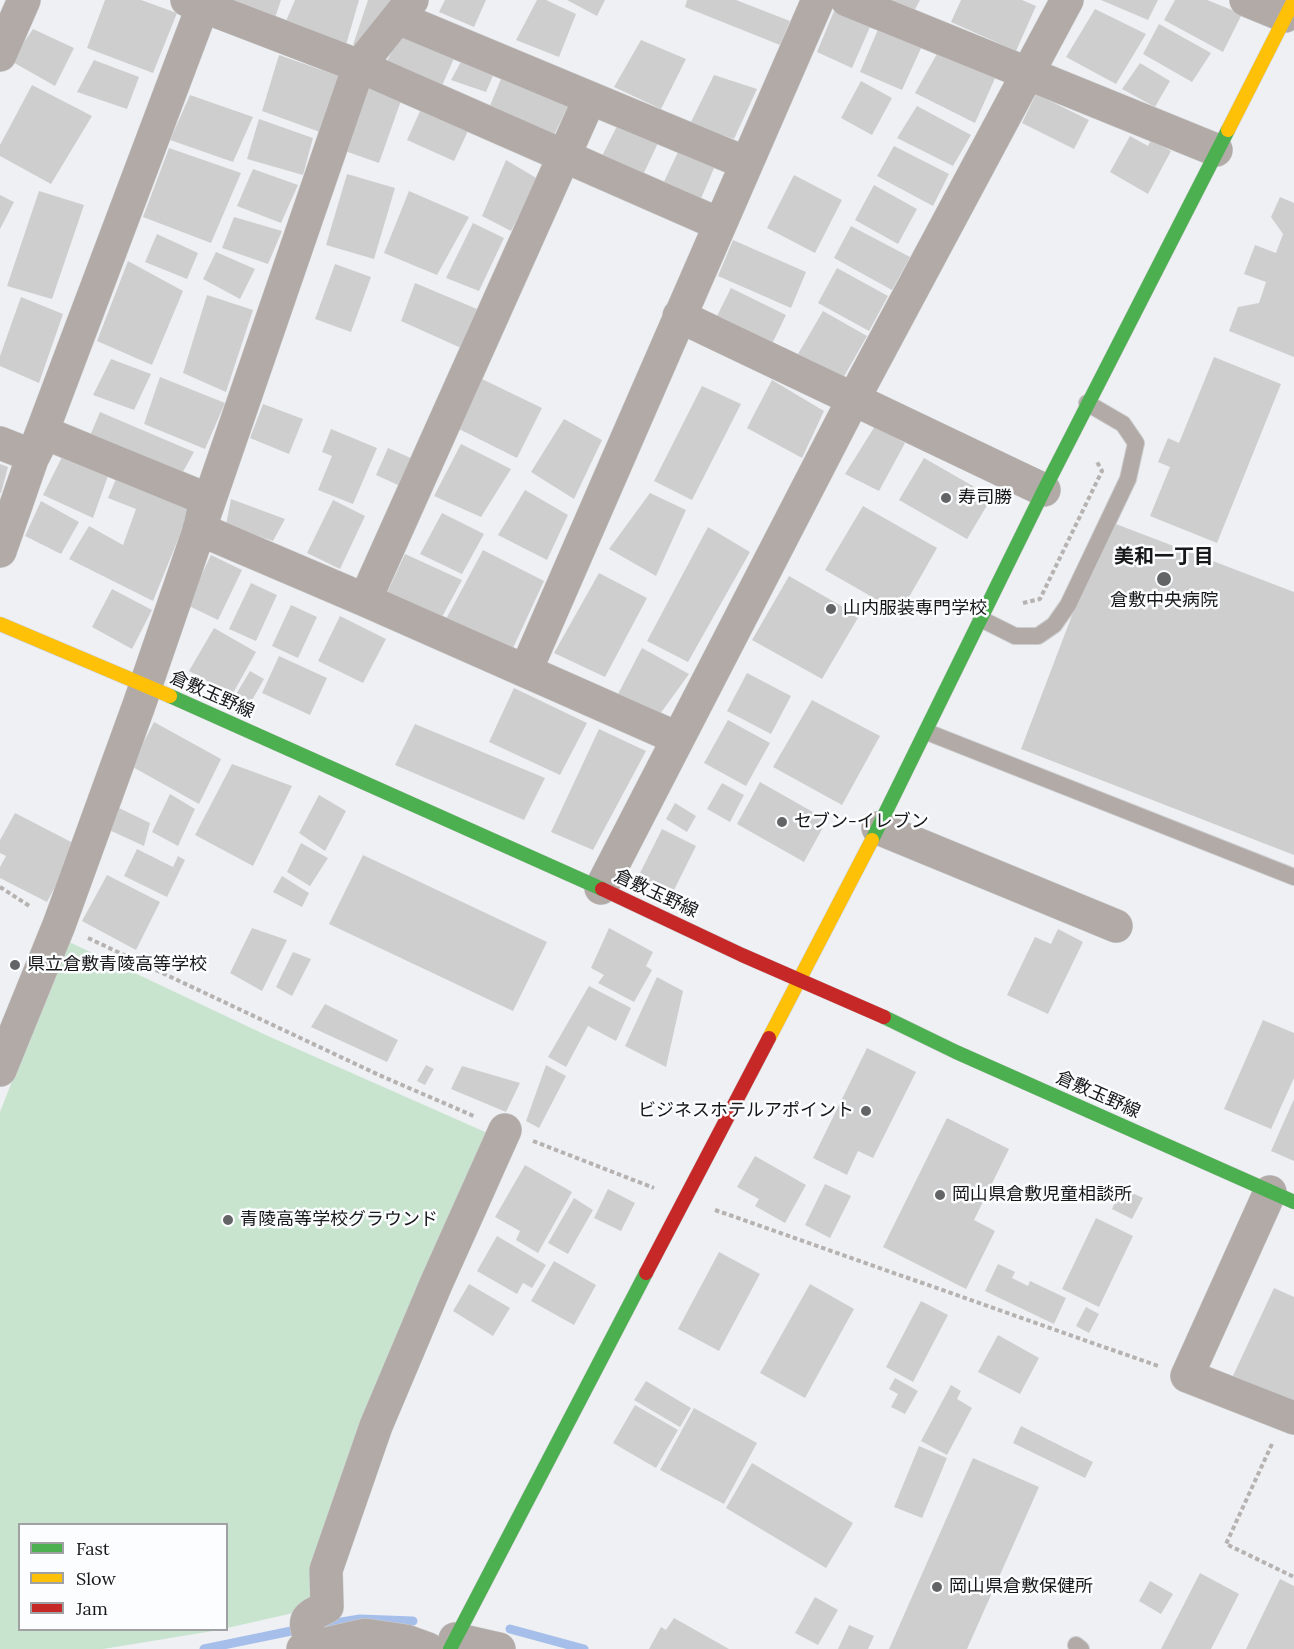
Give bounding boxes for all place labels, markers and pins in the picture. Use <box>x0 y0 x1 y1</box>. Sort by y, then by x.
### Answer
place label: 寿司勝 <box>958 487 1012 509</box>
marker: 寿司勝 <box>939 491 953 505</box>
marker: 倉敷中央病院 <box>1155 570 1173 588</box>
place label: 倉敷中央病院 <box>1110 590 1218 612</box>
place label: 山内服装専門学校 <box>843 598 987 620</box>
marker: 山内服装専門学校 <box>824 602 838 616</box>
place label: セブン-イレブン <box>794 811 929 833</box>
marker: セブン-イレブン <box>775 815 789 829</box>
place label: 県立倉敷青陵高等学校 <box>27 954 207 976</box>
marker: 県立倉敷青陵高等学校 <box>8 958 22 972</box>
place label: ビジネスホテルアポイント <box>638 1100 854 1122</box>
marker: ビジネスホテルアポイント <box>859 1104 873 1118</box>
place label: 岡山県倉敷児童相談所 <box>952 1184 1132 1206</box>
marker: 岡山県倉敷児童相談所 <box>933 1188 947 1202</box>
place label: 青陵高等学校グラウンド <box>240 1209 438 1231</box>
marker: 青陵高等学校グラウンド <box>221 1213 235 1227</box>
place label: 岡山県倉敷保健所 <box>949 1576 1093 1598</box>
marker: 岡山県倉敷保健所 <box>930 1580 944 1594</box>

